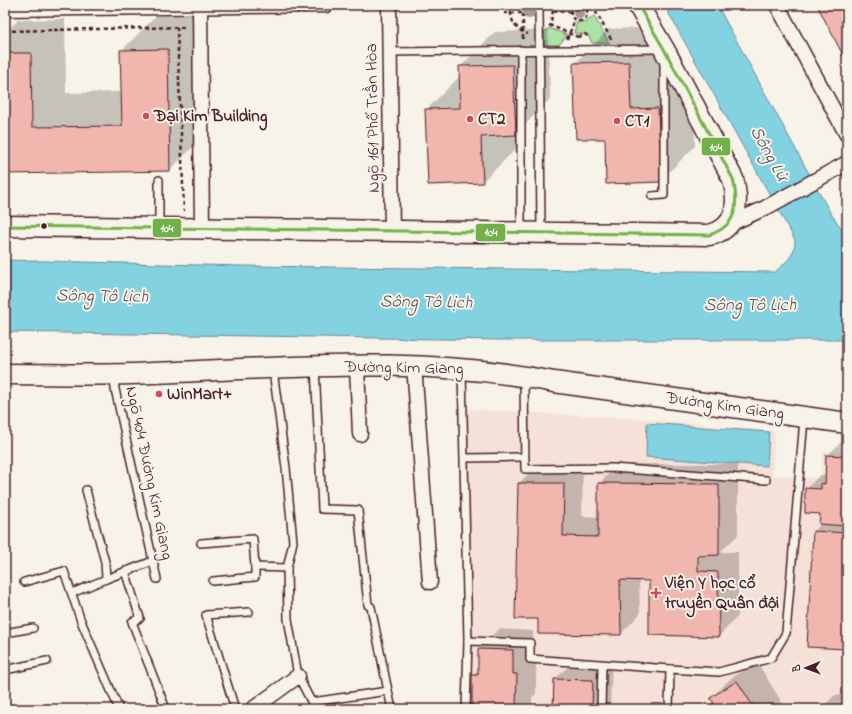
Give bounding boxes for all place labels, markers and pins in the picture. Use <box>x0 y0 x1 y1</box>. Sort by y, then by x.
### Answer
place label: Đại Kim Building <box>153 104 268 131</box>
place label: CT2 <box>478 107 506 132</box>
place label: CT1 <box>625 109 650 134</box>
marker: Đại Kim Building <box>141 111 151 121</box>
marker: CT2 <box>465 114 475 124</box>
marker: CT1 <box>612 116 622 126</box>
unlabelled marker <box>39 221 49 231</box>
place label: WinMart+ <box>167 382 232 407</box>
marker: WinMart+ <box>154 389 164 399</box>
place label: Viện Y học cổ truyền Quân đội <box>664 571 779 618</box>
marker: Viện Y học cổ truyền Quân đội <box>650 587 662 599</box>

